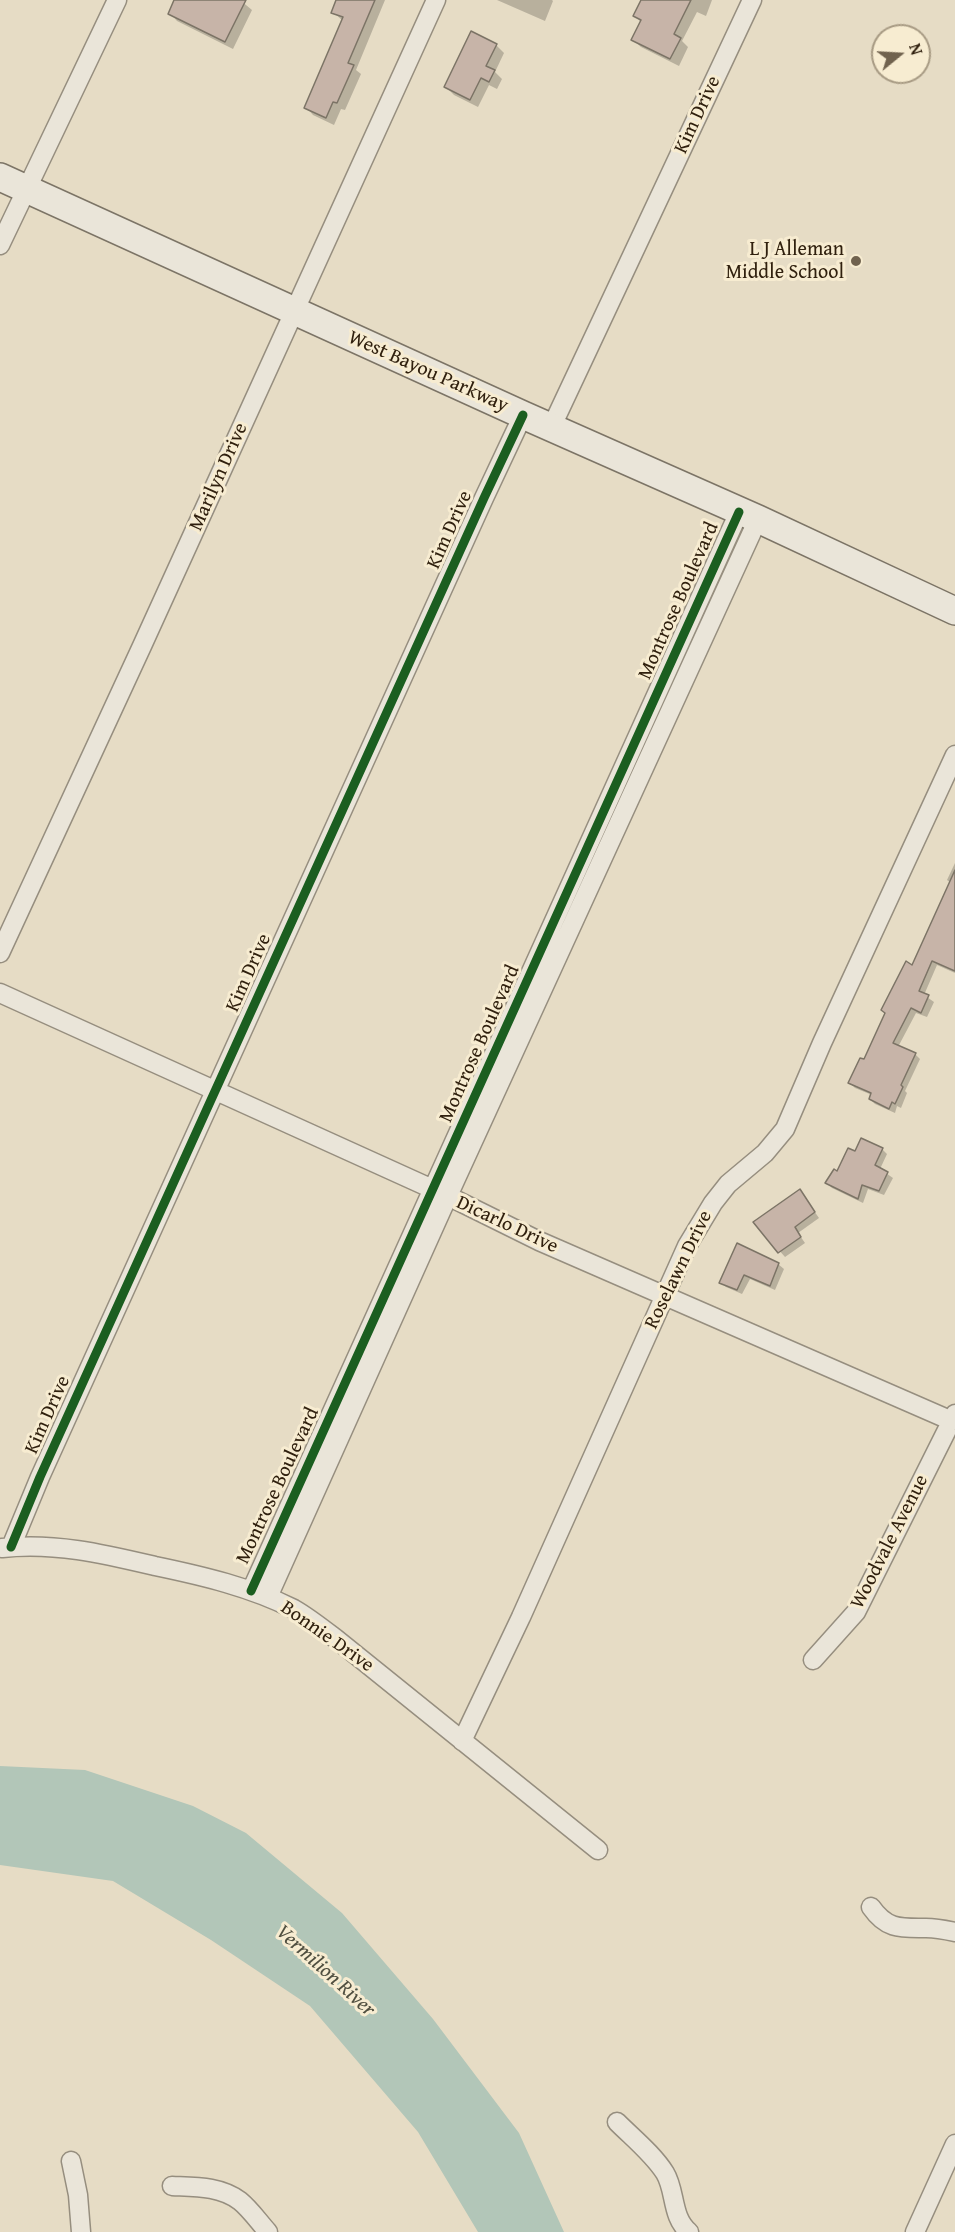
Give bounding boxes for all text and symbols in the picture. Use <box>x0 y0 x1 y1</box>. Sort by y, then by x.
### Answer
north arrow <box>871 24 931 84</box>
text: N <box>903 40 929 58</box>
street label: Kim Drive <box>670 72 726 158</box>
place label: L J Alleman Middle School <box>726 238 844 285</box>
marker: L J Alleman Middle School <box>849 254 863 268</box>
street label: West Bayou Parkway <box>344 326 512 418</box>
street label: Marilyn Drive <box>184 419 254 535</box>
street label: Kim Drive <box>422 487 478 573</box>
street label: Montrose Boulevard <box>633 519 725 683</box>
street label: Kim Drive <box>221 930 277 1016</box>
street label: Montrose Boulevard <box>434 962 526 1126</box>
street label: Dicarlo Drive <box>452 1191 562 1259</box>
street label: Roselawn Drive <box>640 1207 718 1333</box>
street label: Kim Drive <box>20 1372 76 1458</box>
street label: Montrose Boulevard <box>231 1404 325 1568</box>
street label: Woodvale Avenue <box>846 1471 934 1613</box>
street label: Bonnie Drive <box>276 1596 378 1678</box>
water label: Vermilion River <box>270 1920 380 2022</box>

